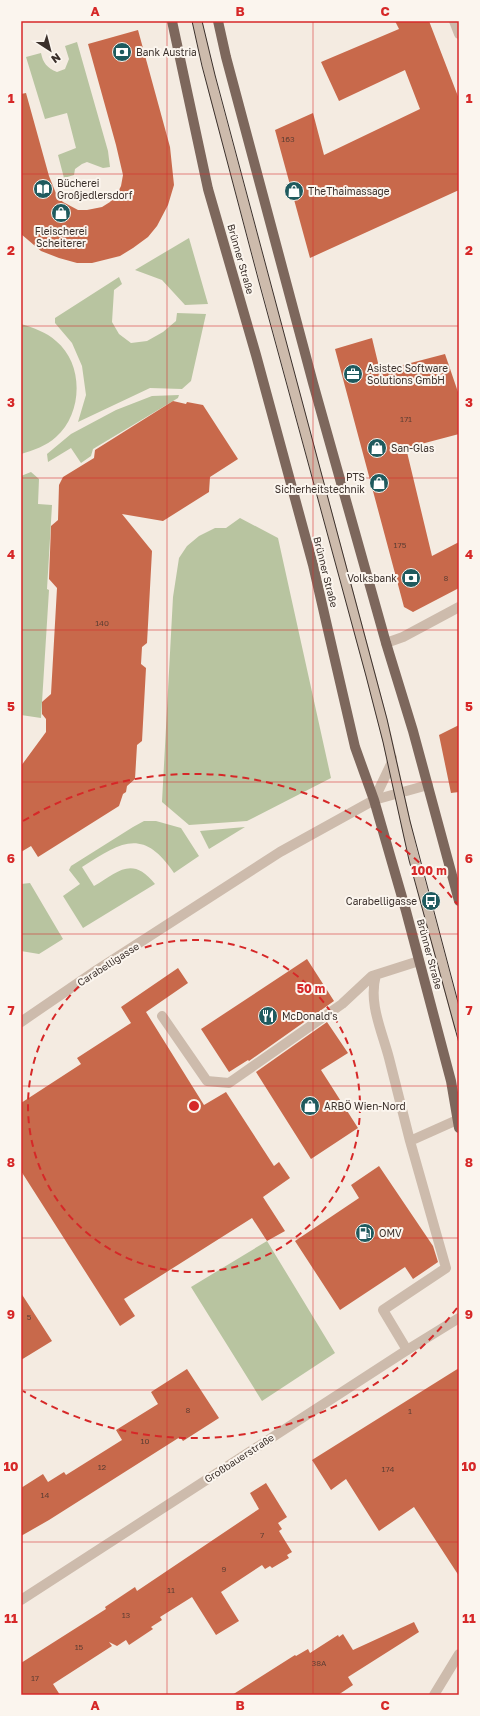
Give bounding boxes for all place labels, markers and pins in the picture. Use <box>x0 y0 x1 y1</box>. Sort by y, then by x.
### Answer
bank icon: Bank Austria <box>111 41 133 63</box>
place label: Bank Austria <box>136 46 197 58</box>
place label: Bücherei Großjedlersdorf <box>57 177 133 201</box>
library icon: Bücherei Großjedlersdorf <box>32 178 54 200</box>
shop icon: TheThaimassage <box>283 180 305 202</box>
place label: TheThaimassage <box>308 185 390 197</box>
shop icon: Fleischerei Scheiterer <box>50 202 72 224</box>
place label: Fleischerei Scheiterer <box>35 225 87 249</box>
place label: Asistec Software Solutions GmbH <box>367 362 448 386</box>
office icon: Asistec Software Solutions GmbH <box>342 363 364 385</box>
shop icon: San-Glas <box>366 437 388 459</box>
place label: San-Glas <box>391 442 434 454</box>
place label: PTS Sicherheitstechnik <box>275 471 365 495</box>
shop icon: PTS Sicherheitstechnik <box>368 472 390 494</box>
bank icon: Volksbank <box>400 567 422 589</box>
place label: Volksbank <box>347 572 397 584</box>
bus stop icon: Carabelligasse <box>420 890 442 912</box>
place label: Carabelligasse <box>346 895 417 907</box>
restaurant icon: McDonald's <box>257 1005 279 1027</box>
place label: McDonald's <box>282 1010 338 1022</box>
shop icon: ARBÖ Wien-Nord <box>299 1095 321 1117</box>
centre of rings <box>187 1099 201 1113</box>
place label: ARBÖ Wien-Nord <box>324 1099 406 1112</box>
fuel station icon: OMV <box>354 1222 376 1244</box>
place label: OMV <box>379 1227 402 1239</box>

